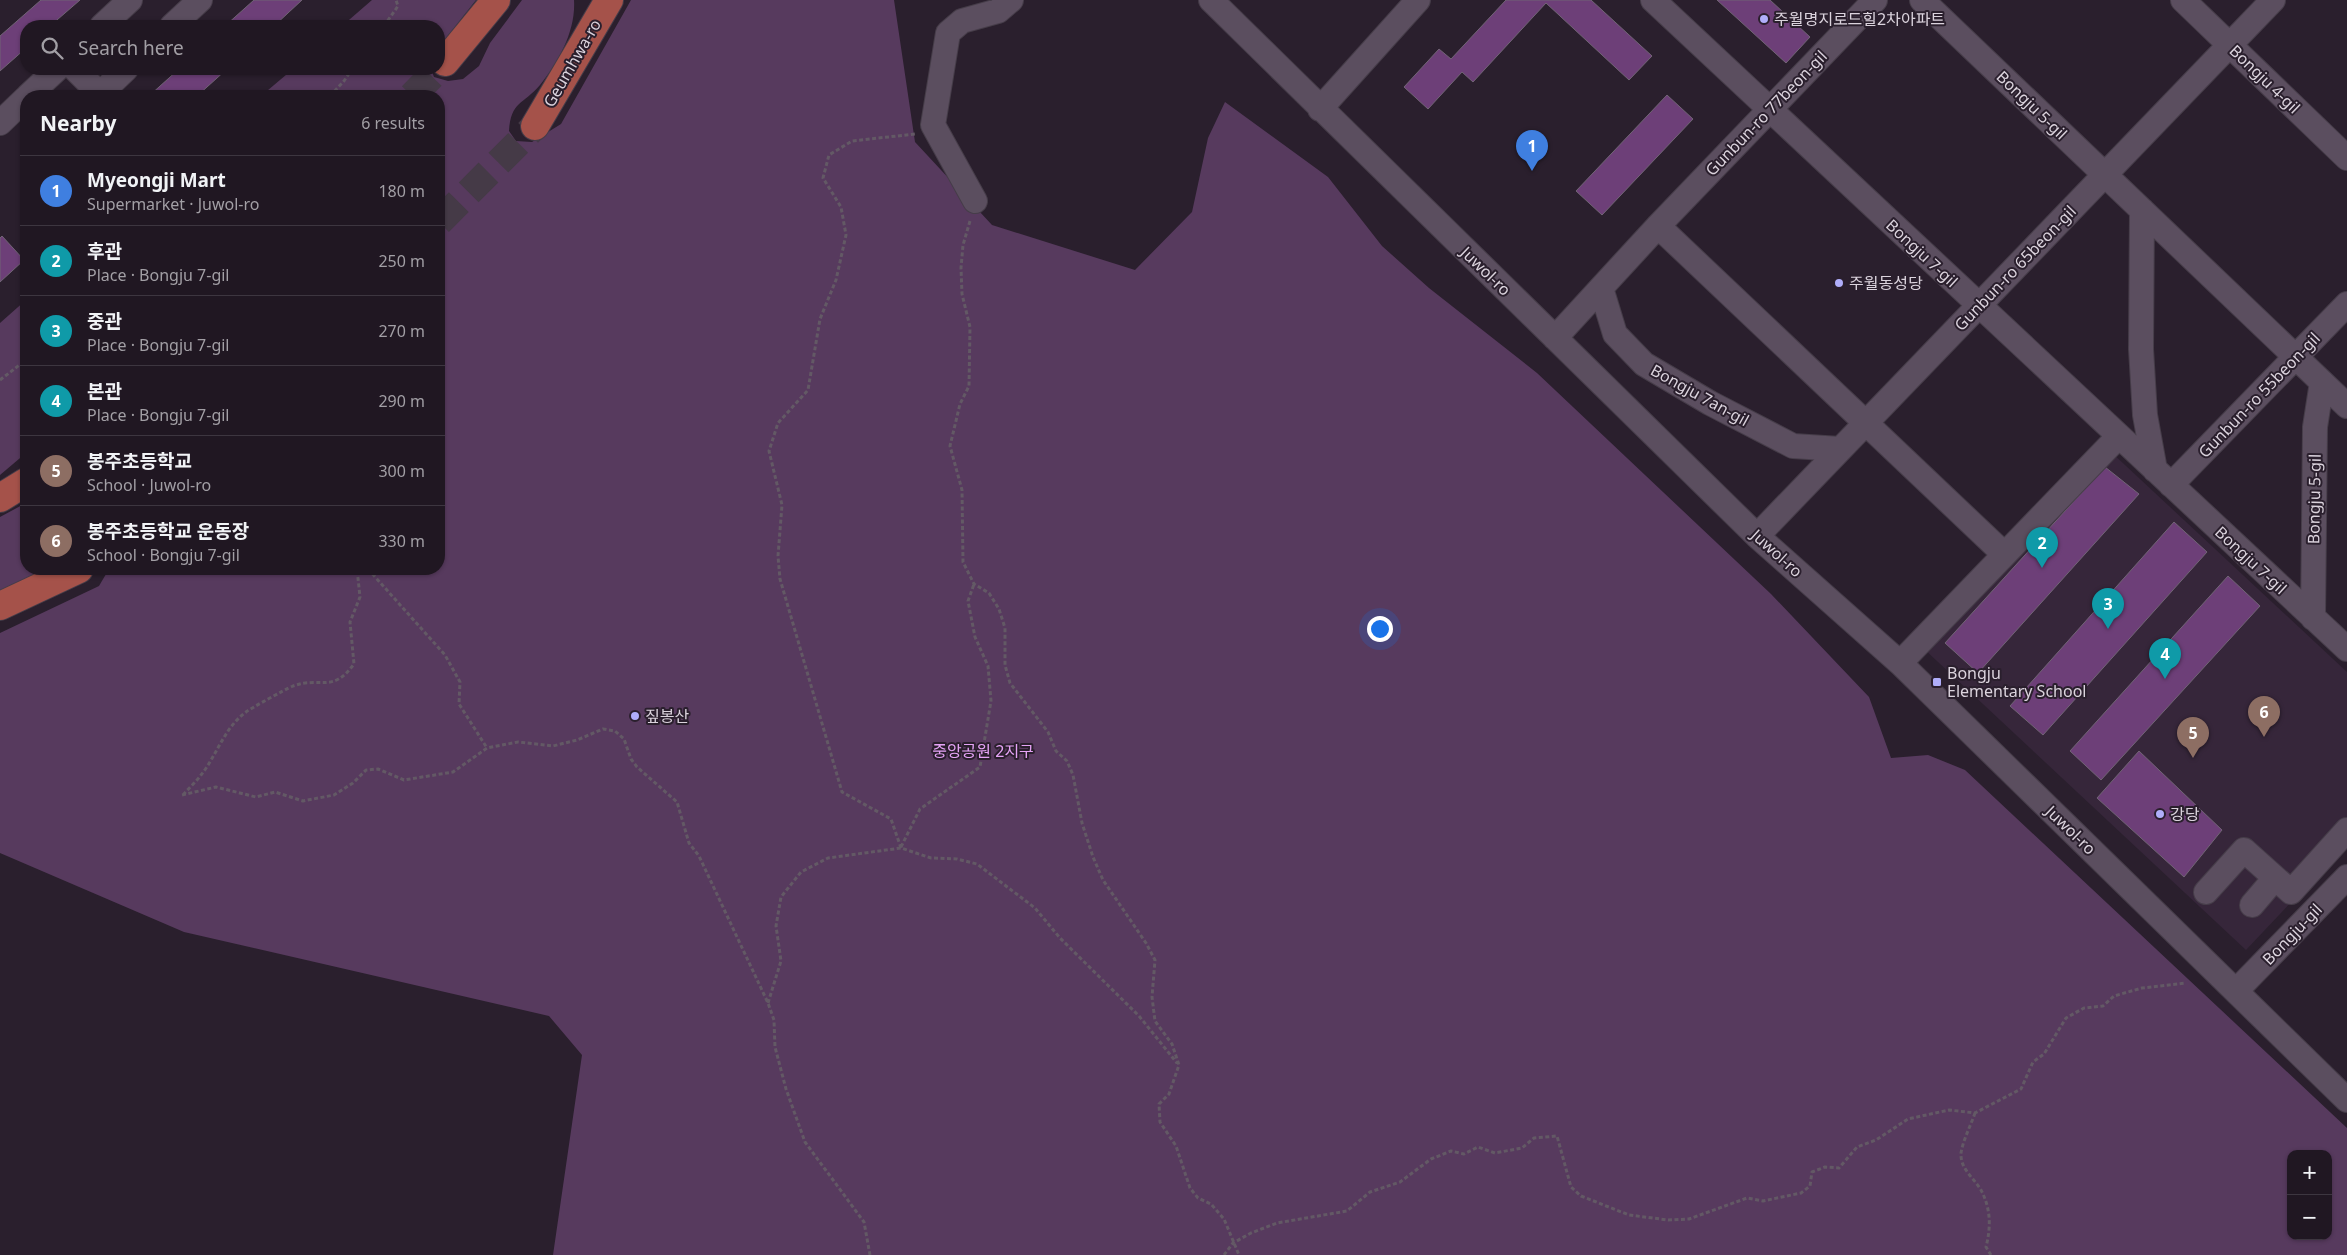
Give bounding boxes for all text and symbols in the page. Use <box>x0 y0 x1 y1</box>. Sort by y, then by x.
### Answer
place label: 주월명지로드힐2차아파트 <box>1774 8 1945 30</box>
marker: 주월명지로드힐2차아파트 <box>1758 13 1770 25</box>
street label: Geumhwa-ro <box>538 15 606 111</box>
search box <box>20 20 445 75</box>
icon: search <box>38 34 66 62</box>
text: Search here <box>78 35 184 61</box>
street label: Bongju 4-gil <box>2225 40 2305 118</box>
street label: Gunbun-ro 77beon-gil <box>1700 46 1832 180</box>
street label: Bongju 5-gil <box>1992 66 2072 144</box>
text: Nearby <box>40 109 116 137</box>
text: 6 results <box>361 112 425 134</box>
pin: 1 <box>1516 130 1548 171</box>
text: Myeongji Mart <box>87 167 226 193</box>
text: 1 <box>51 180 61 202</box>
text: 180 m <box>378 180 425 202</box>
text: Supermarket · Juwol-ro <box>87 193 259 215</box>
street label: Gunbun-ro 65beon-gil <box>1949 201 2081 335</box>
street label: Bongju 7-gil <box>1881 214 1963 292</box>
text: 후관 <box>87 238 122 264</box>
street label: Juwol-ro <box>1455 240 1516 300</box>
text: 2 <box>51 250 61 272</box>
text: 250 m <box>378 250 425 272</box>
text: Place · Bongju 7-gil <box>87 264 229 286</box>
place label: 주월동성당 <box>1849 272 1923 294</box>
marker: 주월동성당 <box>1833 277 1845 289</box>
text: 중관 <box>87 308 122 334</box>
text: 3 <box>51 320 61 342</box>
text: 270 m <box>378 320 425 342</box>
street label: Gunbun-ro 55beon-gil <box>2193 328 2325 462</box>
text: Place · Bongju 7-gil <box>87 334 229 356</box>
street label: Bongju 7an-gil <box>1647 359 1753 431</box>
text: 본관 <box>87 378 122 404</box>
text: 4 <box>51 390 61 412</box>
text: 290 m <box>378 390 425 412</box>
text: Place · Bongju 7-gil <box>87 404 229 426</box>
text: 봉주초등학교 <box>87 448 192 474</box>
street label: Bongju 5-gil <box>2302 454 2326 544</box>
text: 5 <box>51 460 61 482</box>
text: 300 m <box>378 460 425 482</box>
text: School · Juwol-ro <box>87 474 211 496</box>
text: 봉주초등학교 운동장 <box>87 518 249 544</box>
street label: Bongju 7-gil <box>2210 521 2292 599</box>
street label: Juwol-ro <box>1745 523 1807 582</box>
pin: 2 <box>2026 527 2058 568</box>
text: 6 <box>51 530 61 552</box>
text: 330 m <box>378 530 425 552</box>
text: School · Bongju 7-gil <box>87 544 240 566</box>
pin: 3 <box>2092 588 2124 629</box>
your location <box>1367 616 1393 642</box>
pin: 4 <box>2149 638 2181 679</box>
place label: Bongju Elementary School <box>1947 662 2086 702</box>
marker: Bongju Elementary School <box>1931 676 1943 688</box>
pin: 6 <box>2248 696 2280 737</box>
place label: 짚봉산 <box>645 705 689 727</box>
marker: 짚봉산 <box>629 710 641 722</box>
pin: 5 <box>2177 717 2209 758</box>
park label: 중앙공원 2지구 <box>932 740 1034 762</box>
street label: Juwol-ro <box>2040 799 2101 859</box>
place label: 강당 <box>2170 803 2200 825</box>
marker: 강당 <box>2154 808 2166 820</box>
street label: Bongju-gil <box>2257 899 2327 969</box>
map controls <box>2287 1150 2332 1240</box>
button: + <box>2287 1150 2332 1195</box>
button: − <box>2287 1195 2332 1240</box>

